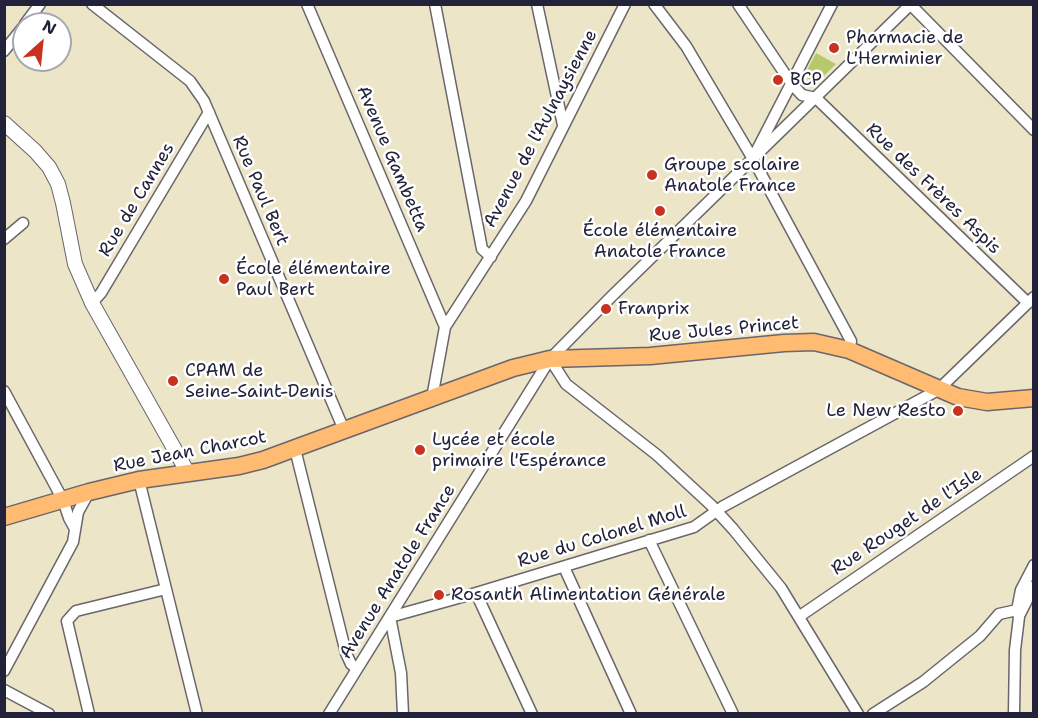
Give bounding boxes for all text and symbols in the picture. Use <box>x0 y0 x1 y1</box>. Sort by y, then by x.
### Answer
north arrow <box>12 12 72 72</box>
text: N <box>39 15 60 40</box>
street label: Avenue de l'Aulnaysienne <box>480 26 602 232</box>
place label: Pharmacie de L'Herminier <box>846 27 964 70</box>
marker: Pharmacie de L'Herminier <box>827 41 841 55</box>
place label: BCP <box>790 69 822 91</box>
marker: BCP <box>771 73 785 87</box>
street label: Avenue Gambetta <box>351 83 433 235</box>
street label: Rue des Frères Aspis <box>861 119 1005 259</box>
street label: Rue Paul Bert <box>227 133 293 249</box>
street label: Rue de Cannes <box>95 139 179 261</box>
place label: Groupe scolaire Anatole France <box>664 154 800 196</box>
marker: Groupe scolaire Anatole France <box>645 168 659 182</box>
marker: École élémentaire Anatole France <box>653 204 667 218</box>
place label: École élémentaire Anatole France <box>583 220 737 262</box>
place label: École élémentaire Paul Bert <box>236 258 391 300</box>
marker: École élémentaire Paul Bert <box>217 272 231 286</box>
place label: Franprix <box>618 298 689 320</box>
marker: Franprix <box>599 302 613 316</box>
street label: Rue Jules Princet <box>648 313 800 347</box>
place label: CPAM de Seine-Saint-Denis <box>185 360 334 403</box>
marker: CPAM de Seine-Saint-Denis <box>166 374 180 388</box>
place label: Le New Resto <box>826 400 946 422</box>
marker: Le New Resto <box>951 404 965 418</box>
street label: Rue Jean Charcot <box>112 427 268 477</box>
place label: Lycée et école primaire l'Espérance <box>432 429 606 472</box>
marker: Lycée et école primaire l'Espérance <box>413 443 427 457</box>
street label: Rue Rouget de l'Isle <box>828 464 986 580</box>
street label: Avenue Anatole France <box>335 481 461 663</box>
street label: Rue du Colonel Moll <box>515 501 689 573</box>
place label: Rosanth Alimentation Générale <box>451 584 726 606</box>
marker: Rosanth Alimentation Générale <box>432 588 446 602</box>

